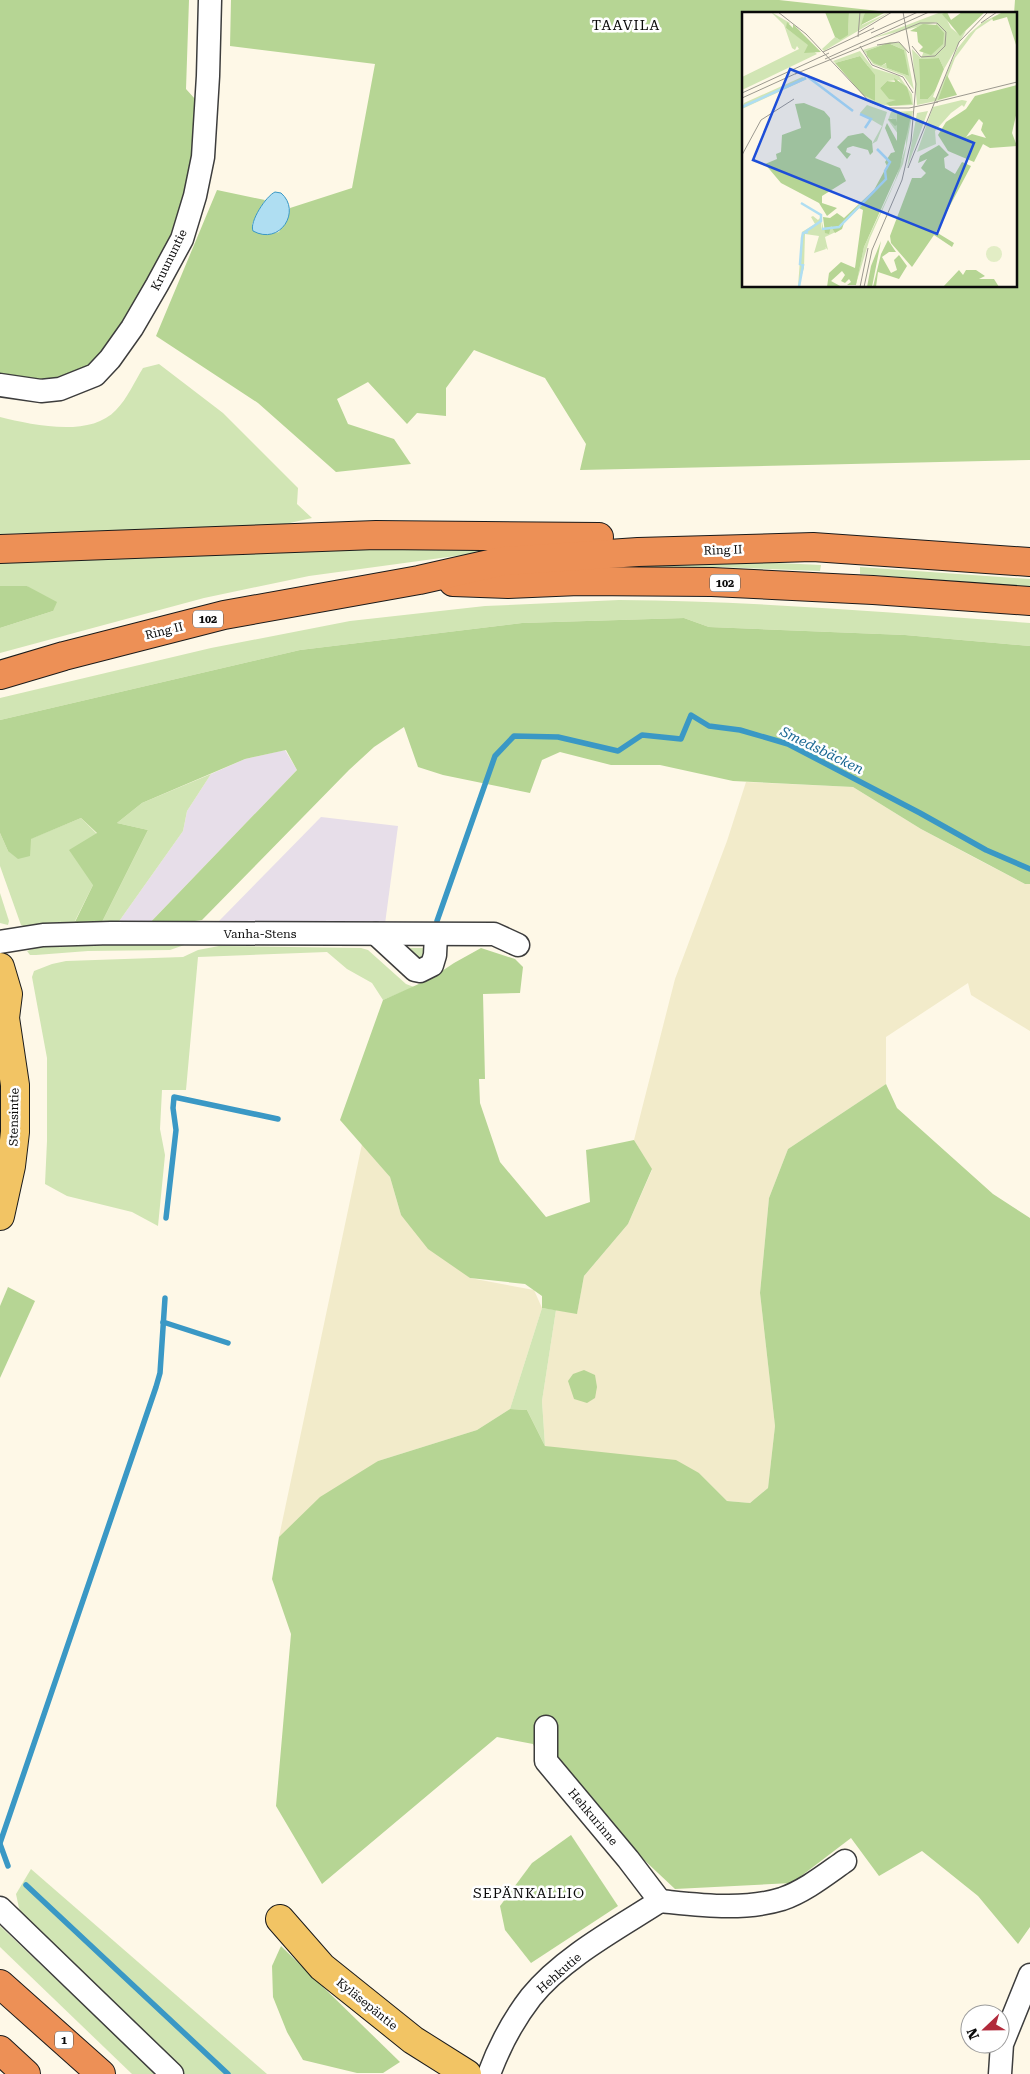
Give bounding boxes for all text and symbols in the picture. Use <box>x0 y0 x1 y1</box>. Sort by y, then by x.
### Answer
inset map <box>742 12 1018 288</box>
district label: TAAVILA <box>592 17 660 33</box>
street label: Kruununtie <box>148 227 190 293</box>
street label: Ring II <box>703 542 743 558</box>
road number: 102 <box>710 574 740 592</box>
road number: 102 <box>193 610 223 628</box>
street label: Ring II <box>143 620 185 642</box>
water label: Smedsbäcken <box>777 723 866 777</box>
street label: Vanha-Stens <box>223 927 297 941</box>
street label: Stensintie <box>6 1087 22 1146</box>
street label: Hehkurinne <box>565 1786 621 1849</box>
district label: SEPÄNKALLIO <box>473 1885 585 1901</box>
street label: Hehkutie <box>534 1950 584 1996</box>
street label: Kyläsepäntie <box>334 1975 401 2033</box>
north arrow <box>960 2004 1010 2054</box>
text: N <box>963 2026 982 2042</box>
road number: 1 <box>55 2032 73 2048</box>

